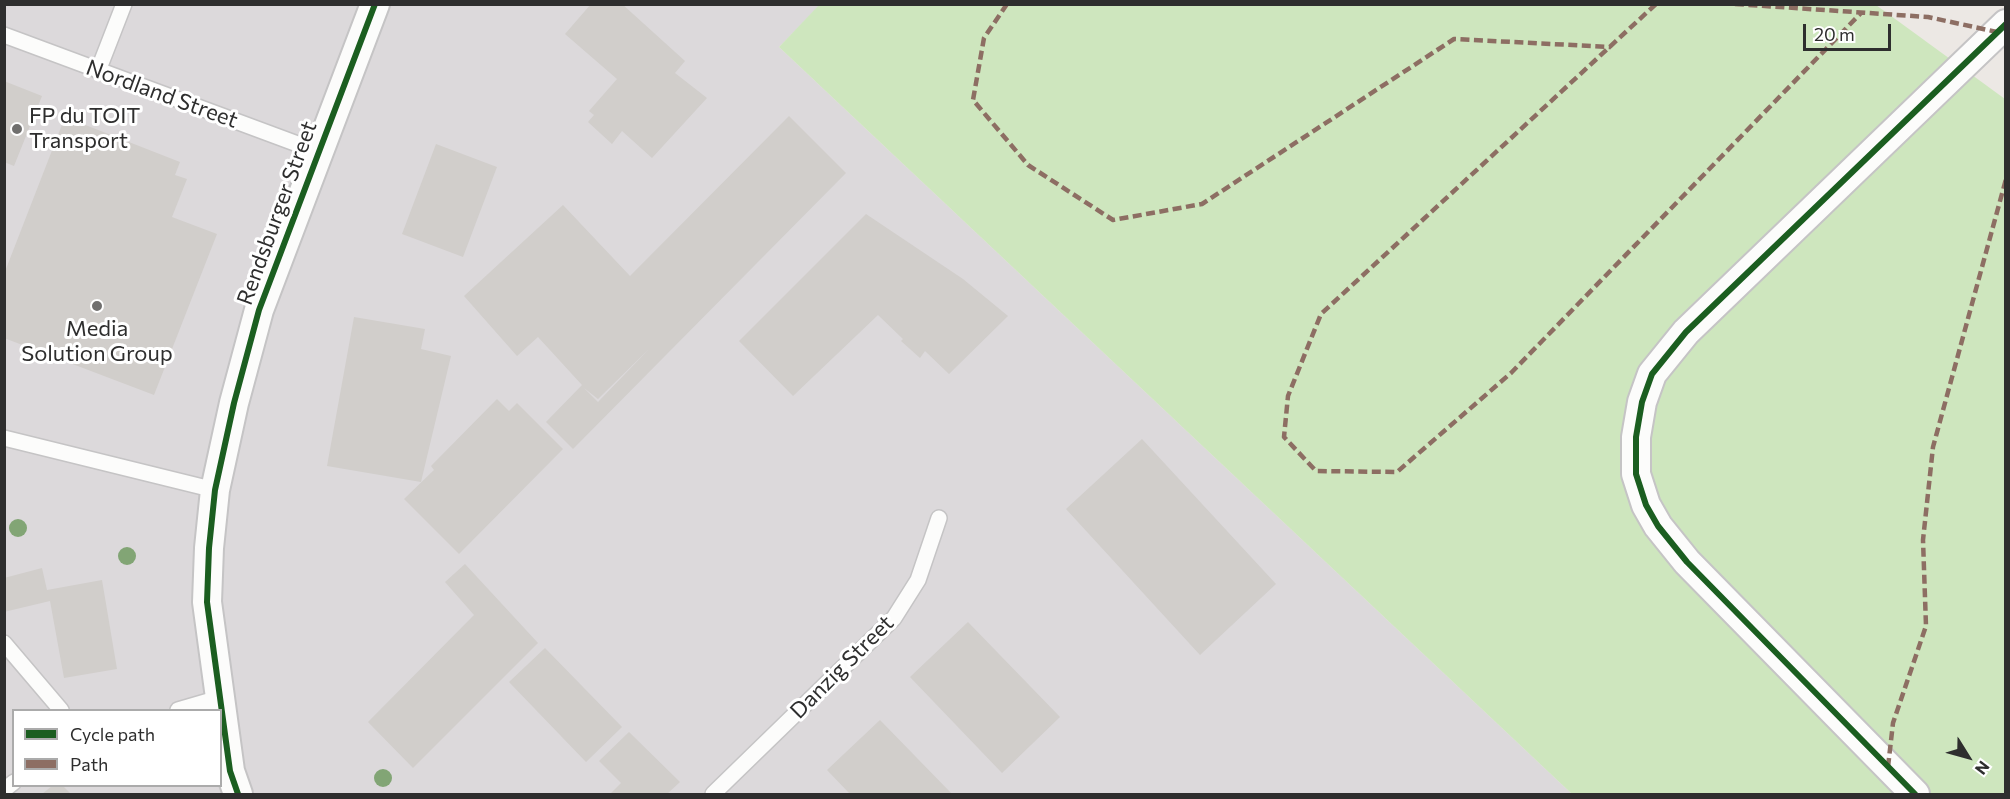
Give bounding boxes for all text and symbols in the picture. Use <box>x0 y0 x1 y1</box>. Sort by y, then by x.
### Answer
scale bar <box>1806 12 1894 50</box>
text: 20 m <box>1814 23 1855 45</box>
street label: Nordland Street <box>82 54 242 134</box>
place label: FP du TOIT Transport <box>29 103 140 154</box>
street label: Rendsburger Street <box>232 118 322 308</box>
marker: FP du TOIT Transport <box>10 122 24 136</box>
marker: Media Solution Group <box>90 299 104 313</box>
place label: Media Solution Group <box>21 316 173 368</box>
street label: Danzig Street <box>785 610 899 724</box>
legend <box>12 709 222 787</box>
text: Cycle path <box>70 723 155 745</box>
north arrow <box>1938 727 1998 787</box>
text: Path <box>70 753 108 775</box>
text: N <box>1972 758 1994 779</box>

